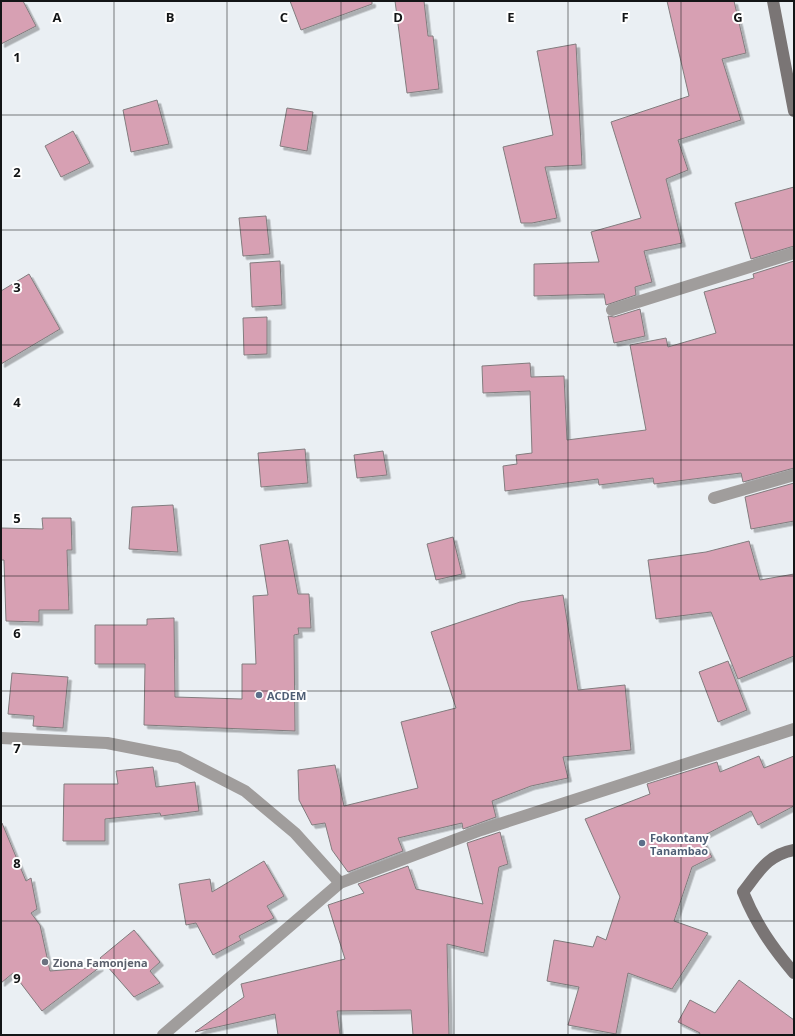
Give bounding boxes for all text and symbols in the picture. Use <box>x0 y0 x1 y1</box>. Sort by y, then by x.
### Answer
text: A <box>53 8 62 26</box>
text: B <box>166 8 175 26</box>
text: C <box>280 8 288 26</box>
text: D <box>393 8 403 26</box>
text: E <box>507 8 515 26</box>
text: F <box>621 8 629 26</box>
text: G <box>733 8 743 26</box>
text: 1 <box>13 48 21 66</box>
text: 2 <box>13 163 21 181</box>
text: 3 <box>13 278 21 296</box>
text: 4 <box>13 393 21 411</box>
text: 5 <box>13 509 21 527</box>
text: 6 <box>13 624 21 642</box>
place label: ACDEM <box>267 688 306 703</box>
marker: ACDEM <box>254 690 264 700</box>
text: 7 <box>13 739 21 757</box>
place label: Fokontany Tanambao <box>650 830 709 858</box>
marker: Fokontany Tanambao <box>637 838 647 848</box>
text: 8 <box>13 854 21 872</box>
place label: Ziona Famonjena <box>53 955 148 970</box>
marker: Ziona Famonjena <box>40 957 50 967</box>
text: 9 <box>13 969 21 987</box>

